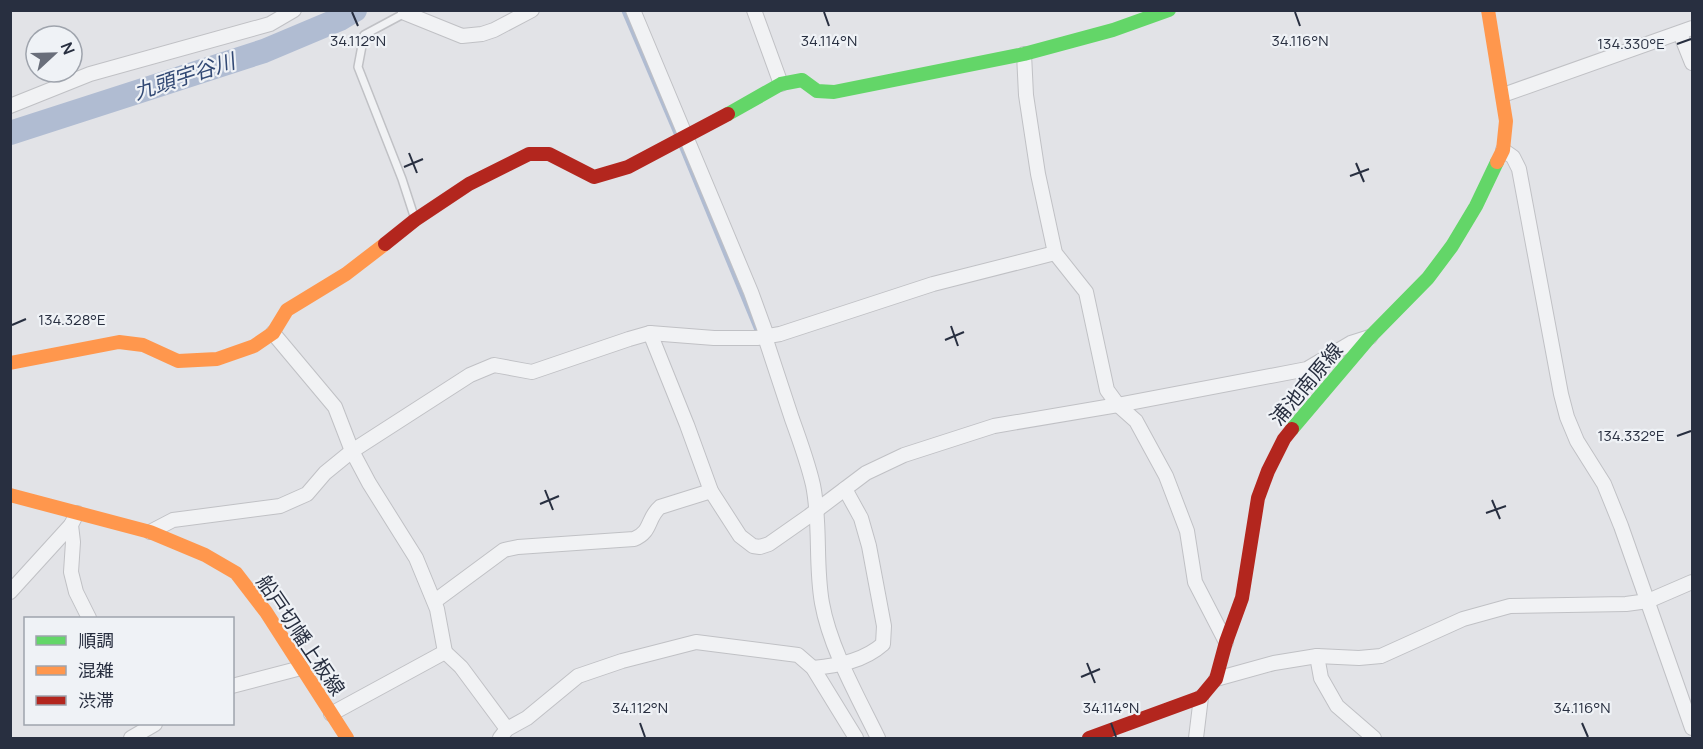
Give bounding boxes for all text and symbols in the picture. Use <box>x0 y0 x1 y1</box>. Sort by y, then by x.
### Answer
north arrow <box>24 24 84 84</box>
text: 34.112°N <box>330 30 386 51</box>
text: 34.114°N <box>801 30 857 51</box>
text: 34.116°N <box>1272 30 1328 51</box>
text: 134.330°E <box>1597 33 1665 54</box>
text: N <box>56 39 80 58</box>
water label: 九頭宇谷川 <box>130 46 240 106</box>
text: 134.328°E <box>38 309 106 330</box>
street label: 浦池南原線 <box>1264 337 1348 431</box>
text: 134.332°E <box>1598 425 1664 446</box>
street label: 船戸切幡上板線 <box>251 569 351 701</box>
legend <box>24 617 234 725</box>
text: 順調 <box>78 628 114 652</box>
text: 混雑 <box>78 658 114 682</box>
text: 渋滞 <box>78 688 114 712</box>
text: 34.112°N <box>612 697 668 718</box>
text: 34.114°N <box>1083 697 1139 718</box>
text: 34.116°N <box>1554 697 1610 718</box>

